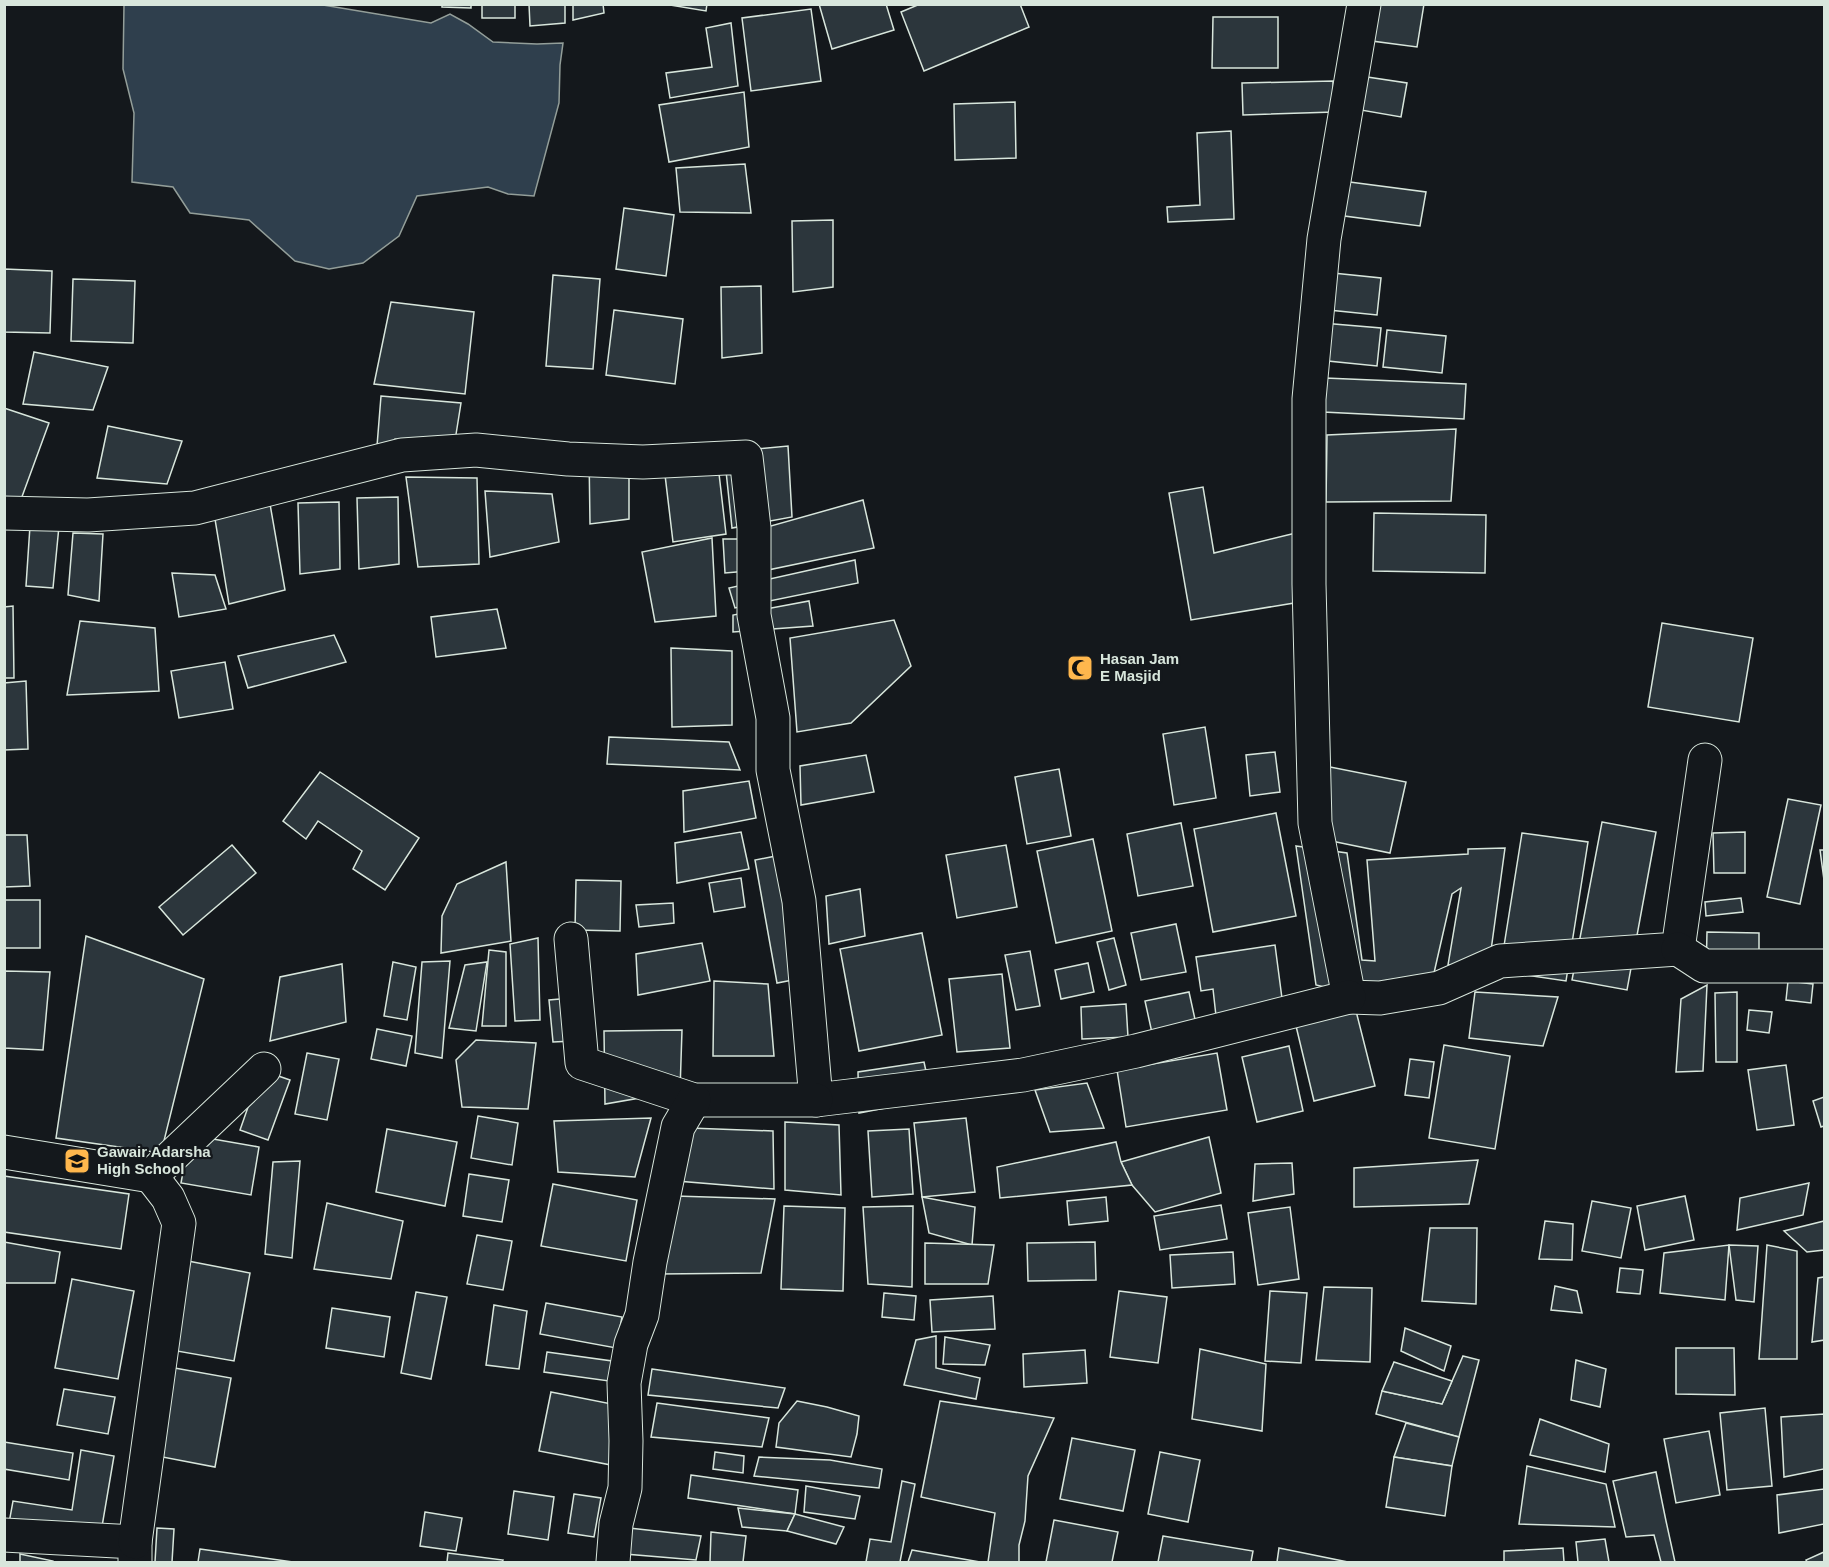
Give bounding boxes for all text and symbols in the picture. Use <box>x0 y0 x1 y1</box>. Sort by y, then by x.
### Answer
place label: Hasan Jam E Masjid <box>1100 650 1179 684</box>
mosque icon: Hasan Jam E Masjid <box>1065 653 1095 683</box>
place label: Gawair Adarsha High School <box>97 1143 211 1177</box>
school or university icon: Gawair Adarsha High School <box>62 1146 92 1176</box>

